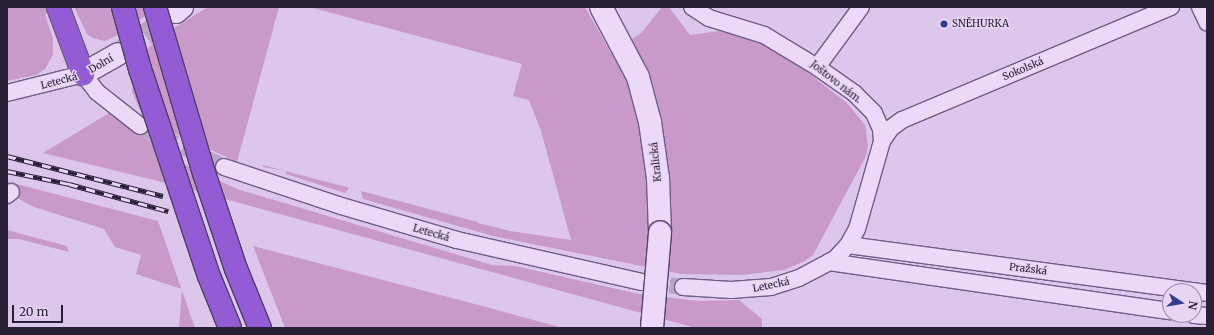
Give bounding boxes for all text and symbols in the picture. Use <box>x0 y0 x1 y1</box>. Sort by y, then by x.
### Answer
place label: SNĚHURKA <box>952 18 1009 30</box>
marker: SNĚHURKA <box>939 19 949 29</box>
street label: Dolní <box>87 52 115 76</box>
street label: Sokolská <box>1001 55 1045 83</box>
street label: Joštovo nám. <box>808 58 864 106</box>
street label: Letecká <box>39 70 79 92</box>
street label: Kralická <box>648 142 664 182</box>
street label: Letecká <box>411 222 451 244</box>
street label: Pražská <box>1008 261 1048 277</box>
street label: Letecká <box>752 275 790 295</box>
north arrow <box>1162 283 1202 323</box>
scale bar <box>14 297 65 323</box>
text: N <box>1185 300 1201 311</box>
text: 20 m <box>19 304 48 319</box>

